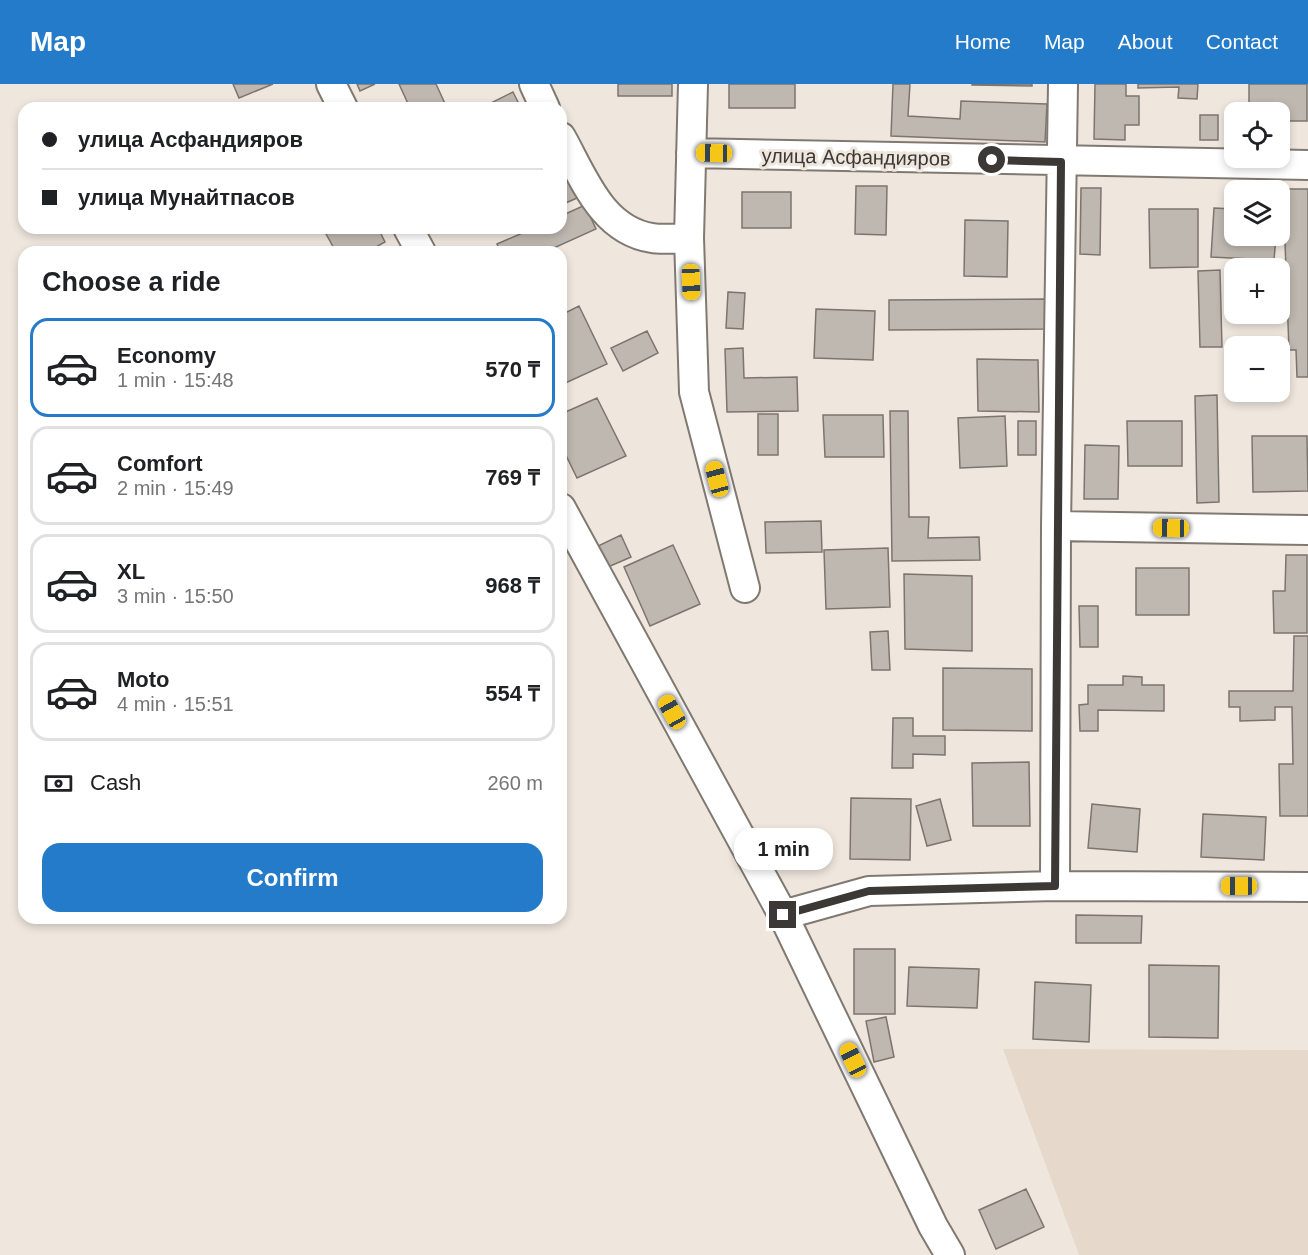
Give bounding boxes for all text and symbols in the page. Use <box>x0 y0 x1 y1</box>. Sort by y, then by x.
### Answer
text: Map <box>30 26 86 57</box>
text: Home <box>955 30 1011 53</box>
text: Map <box>1044 30 1085 53</box>
text: About <box>1118 30 1173 53</box>
text: Contact <box>1206 30 1278 53</box>
map controls <box>1224 102 1290 402</box>
button: locate <box>1224 102 1290 168</box>
text: улица Асфандияров <box>78 127 303 152</box>
car <box>696 144 732 162</box>
street label: улица Асфандияров <box>761 144 951 170</box>
route start <box>978 146 1005 173</box>
button: layers <box>1224 180 1290 246</box>
text: улица Мунайтпасов <box>78 185 295 210</box>
button: + <box>1224 258 1290 324</box>
car <box>681 264 701 300</box>
text: Choose a ride <box>42 267 221 297</box>
button: − <box>1224 336 1290 402</box>
icon: car <box>45 341 99 395</box>
text: Economy <box>117 343 216 368</box>
text: 570 ₸ <box>485 357 540 382</box>
text: 1 min · 15:48 <box>117 369 234 391</box>
icon: car <box>45 449 99 503</box>
text: Comfort <box>117 451 203 476</box>
car <box>704 459 730 499</box>
text: 769 ₸ <box>485 465 540 490</box>
text: 2 min · 15:49 <box>117 477 234 499</box>
car <box>1153 519 1189 537</box>
icon: car <box>45 557 99 611</box>
text: XL <box>117 559 145 584</box>
text: 968 ₸ <box>485 573 540 598</box>
text: 3 min · 15:50 <box>117 585 234 607</box>
icon: car <box>45 665 99 719</box>
text: Moto <box>117 667 170 692</box>
text: 554 ₸ <box>485 681 540 706</box>
car <box>655 692 689 732</box>
text: 4 min · 15:51 <box>117 693 234 715</box>
icon: cash <box>42 767 75 800</box>
text: Cash <box>90 770 141 795</box>
text: 260 m <box>487 772 543 794</box>
callout: 1 min <box>734 828 832 870</box>
text: 1 min <box>757 838 810 860</box>
button: Confirm <box>42 843 543 912</box>
car <box>1221 877 1257 895</box>
route end <box>769 901 796 928</box>
car <box>837 1040 869 1080</box>

